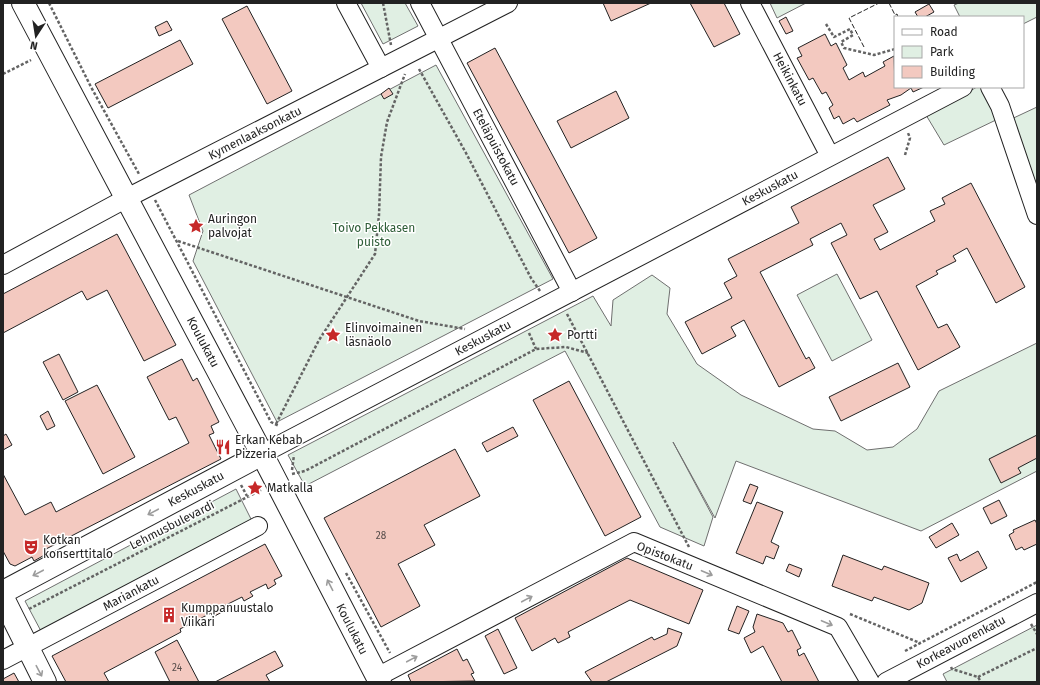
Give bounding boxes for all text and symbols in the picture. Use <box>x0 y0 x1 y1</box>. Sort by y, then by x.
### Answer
north arrow <box>16 16 56 56</box>
legend <box>894 16 1024 88</box>
text: Road <box>930 25 958 39</box>
text: N <box>29 38 39 52</box>
text: Park <box>930 45 954 59</box>
street label: Heikinkatu <box>770 50 810 108</box>
text: Building <box>930 65 976 79</box>
street label: Kymenlaaksonkatu <box>206 103 304 163</box>
street label: Eteläpuistokatu <box>470 106 522 188</box>
street label: Keskuskatu <box>740 167 800 209</box>
place label: Auringon palvojat <box>208 212 257 240</box>
place icon: Auringon palvojat <box>187 217 205 235</box>
park label: Toivo Pekkasen puisto <box>333 221 415 249</box>
street label: Koulukatu <box>184 314 222 370</box>
street label: Keskuskatu <box>453 317 513 359</box>
place label: Elinvoimainen läsnäolo <box>345 321 422 349</box>
place icon: Elinvoimainen läsnäolo <box>324 326 342 344</box>
place icon: Portti <box>546 326 564 344</box>
place label: Portti <box>567 328 597 342</box>
place label: Erkan Kebab Pizzeria <box>235 433 303 461</box>
restaurant icon: Erkan Kebab Pizzeria <box>214 438 232 456</box>
street label: Keskuskatu <box>166 468 226 510</box>
place icon: Matkalla <box>246 479 264 497</box>
place label: Matkalla <box>267 481 313 495</box>
street label: Lehmusbulevardi <box>127 498 217 552</box>
one-way arrow <box>147 508 159 516</box>
house number: 28 <box>376 530 387 542</box>
place label: Kotkan konserttitalo <box>43 533 113 561</box>
theatre icon: Kotkan konserttitalo <box>22 538 40 556</box>
street label: Opistokatu <box>635 539 695 573</box>
one-way arrow <box>32 569 44 577</box>
one-way arrow <box>701 569 713 577</box>
street label: Mariankatu <box>101 572 161 614</box>
one-way arrow <box>325 579 333 591</box>
one-way arrow <box>521 594 533 602</box>
place label: Kumppanuustalo Viikari <box>181 601 274 629</box>
street label: Koulukatu <box>333 601 371 657</box>
building icon: Kumppanuustalo Viikari <box>160 606 178 624</box>
street label: Korkeavuorenkatu <box>914 613 1008 671</box>
one-way arrow <box>821 619 833 627</box>
one-way arrow <box>405 655 417 662</box>
house number: 24 <box>172 662 183 674</box>
one-way arrow <box>36 665 43 677</box>

